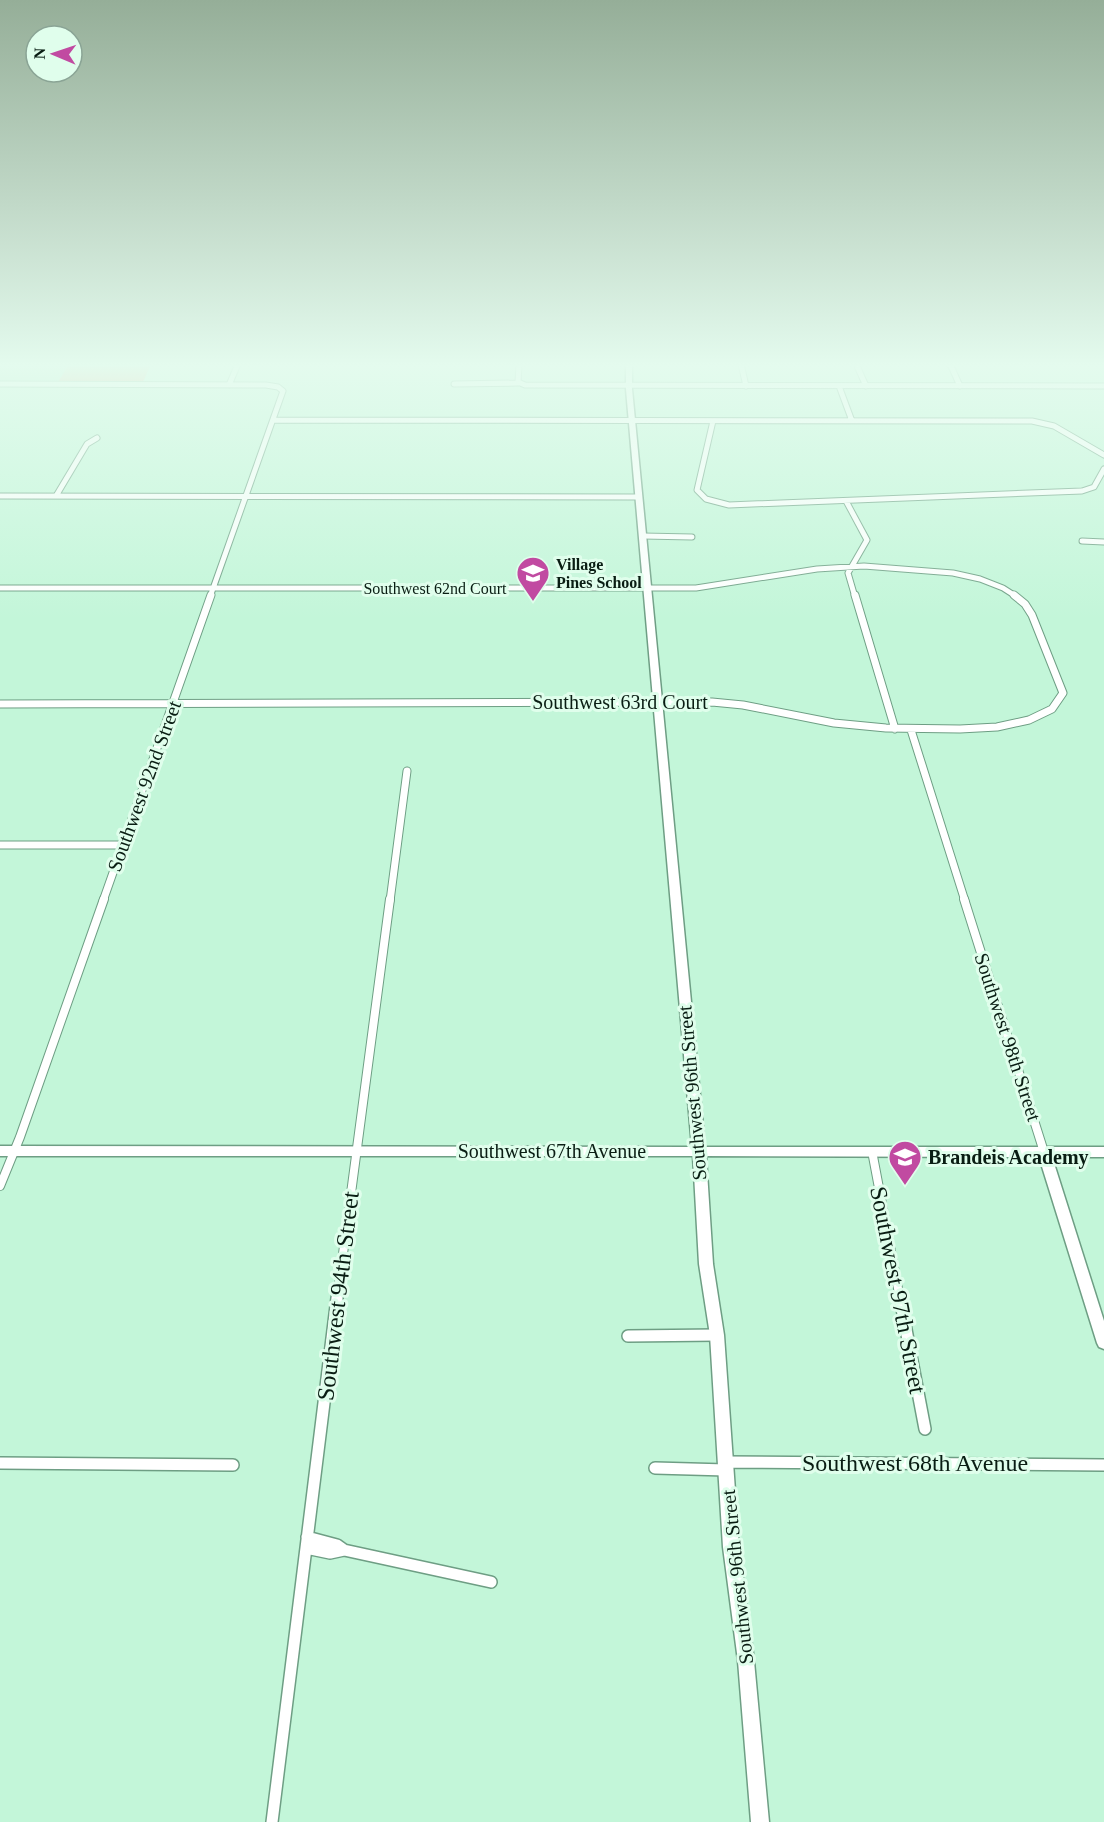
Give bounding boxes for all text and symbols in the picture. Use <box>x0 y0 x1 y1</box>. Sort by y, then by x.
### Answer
north arrow <box>24 24 84 84</box>
text: N <box>31 47 48 60</box>
school or university icon: Village Pines School <box>515 555 551 602</box>
place label: Village Pines School <box>556 556 642 591</box>
street label: Southwest 62nd Court <box>363 580 507 597</box>
street label: Southwest 63rd Court <box>532 691 708 713</box>
street label: Southwest 92nd Street <box>103 697 185 874</box>
street label: Southwest 98th Street <box>970 950 1046 1124</box>
street label: Southwest 96th Street <box>673 1004 711 1181</box>
school or university icon: Brandeis Academy <box>887 1139 923 1186</box>
street label: Southwest 67th Avenue <box>458 1140 646 1162</box>
place label: Brandeis Academy <box>928 1146 1089 1169</box>
street label: Southwest 97th Street <box>865 1184 931 1396</box>
street label: Southwest 94th Street <box>312 1190 364 1402</box>
street label: Southwest 68th Avenue <box>802 1450 1028 1476</box>
street label: Southwest 96th Street <box>717 1488 757 1665</box>

